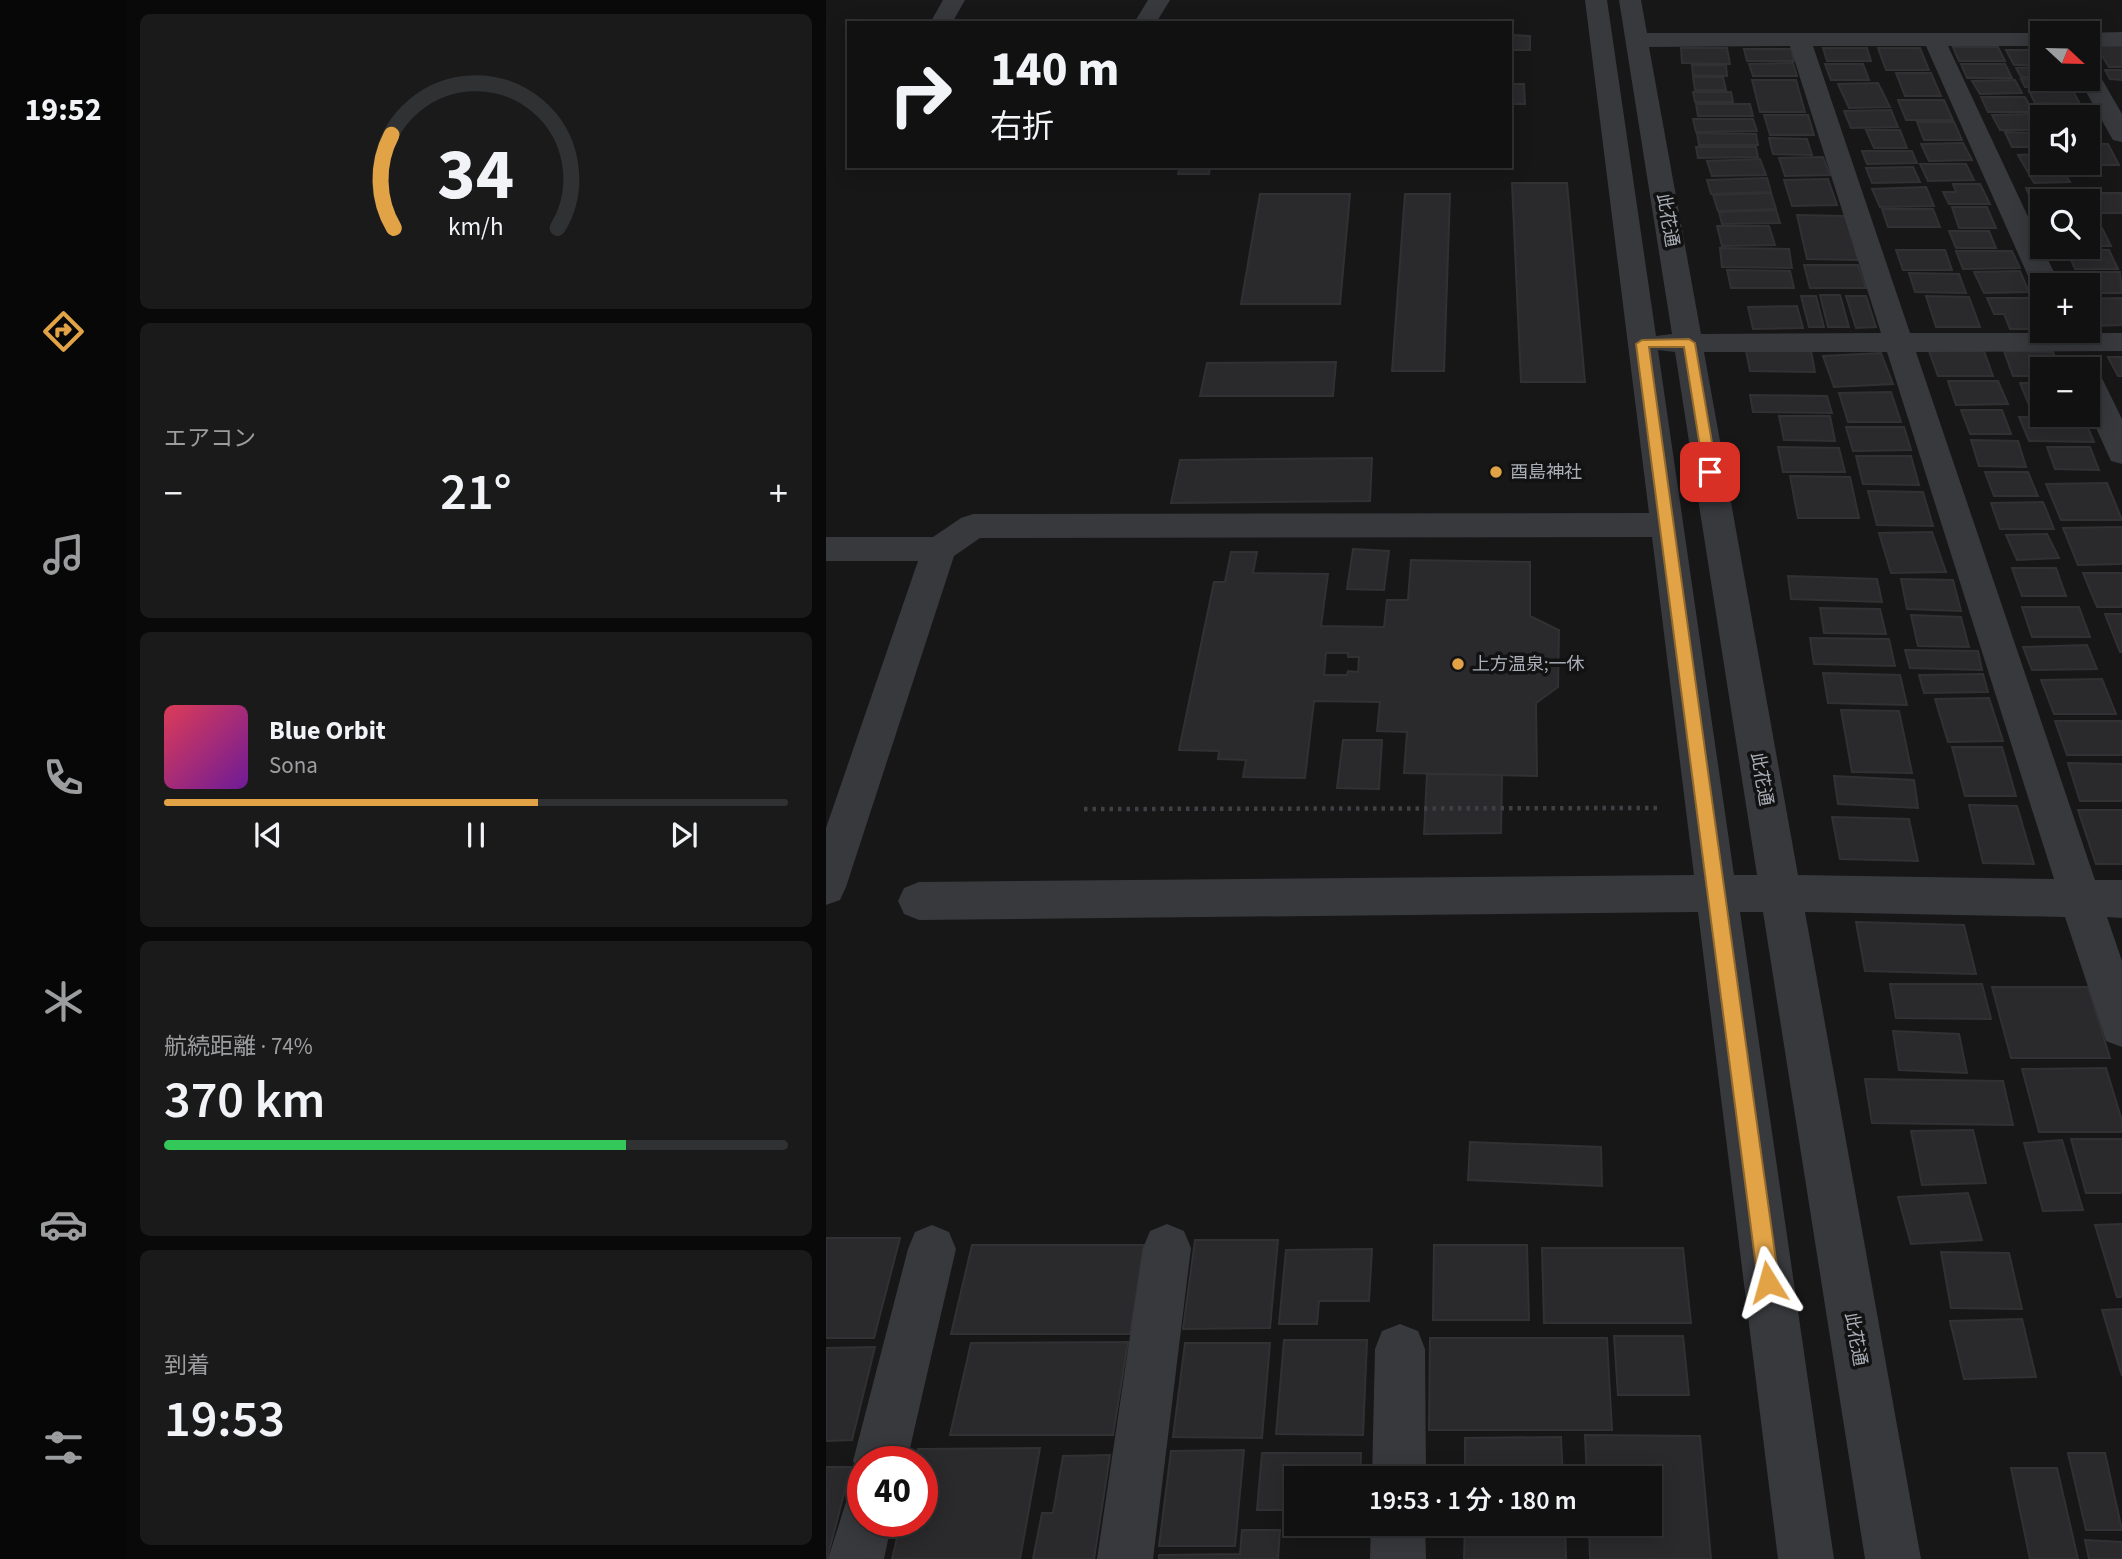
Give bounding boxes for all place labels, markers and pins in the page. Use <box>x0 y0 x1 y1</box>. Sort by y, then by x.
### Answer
pin <box>1680 442 1740 502</box>
place label: 酉島神社 <box>1510 460 1582 485</box>
marker: 酉島神社 <box>1488 464 1504 480</box>
place label: 上方温泉;一休 <box>1472 652 1584 677</box>
marker: 上方温泉;一休 <box>1450 656 1466 672</box>

